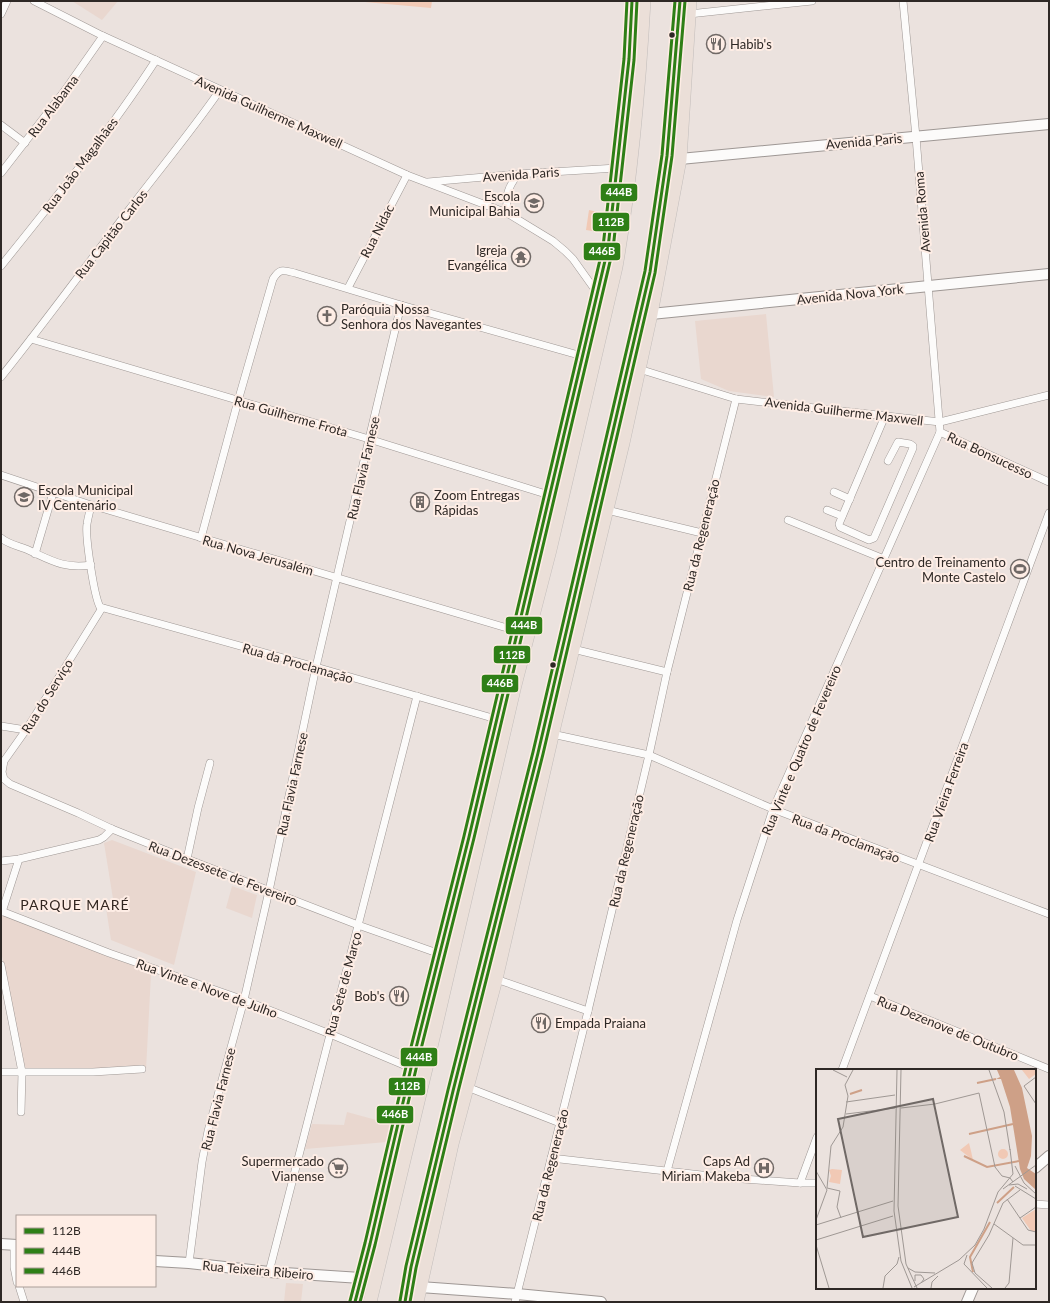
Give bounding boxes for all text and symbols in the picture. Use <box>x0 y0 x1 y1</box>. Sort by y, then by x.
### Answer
unlabelled marker <box>667 30 677 40</box>
restaurant icon: Habib's <box>705 33 727 55</box>
place label: Habib's <box>730 36 772 52</box>
street label: Rua Alabama <box>24 72 82 140</box>
street label: Avenida Guilherme Maxwell <box>193 72 345 152</box>
street label: Rua João Magalhães <box>39 114 121 216</box>
street label: Avenida Paris <box>825 130 903 152</box>
street label: Avenida Paris <box>482 163 560 185</box>
street label: Avenida Roma <box>910 171 934 253</box>
line badge: 444B <box>600 183 638 202</box>
text: 444B <box>606 185 632 198</box>
street label: Rua Capitão Carlos <box>71 186 151 282</box>
place label: Escola Municipal Bahia <box>429 188 520 219</box>
school or university icon: Escola Municipal Bahia <box>523 192 545 214</box>
street label: Rua Nidac <box>357 202 397 260</box>
line badge: 112B <box>592 212 630 232</box>
text: 112B <box>598 215 624 228</box>
place label: Igreja Evangélica <box>447 242 507 273</box>
line badge: 446B <box>583 242 621 261</box>
text: 446B <box>589 244 615 257</box>
temple icon: Igreja Evangélica <box>510 246 532 268</box>
street label: Avenida Nova York <box>796 280 905 308</box>
place label: Paróquia Nossa Senhora dos Navegantes <box>341 301 482 332</box>
church icon: Paróquia Nossa Senhora dos Navegantes <box>316 305 338 327</box>
street label: Rua Guilherme Frota <box>233 392 349 440</box>
street label: Avenida Guilherme Maxwell <box>764 393 924 429</box>
street label: Rua Flavia Farnese <box>343 415 383 521</box>
street label: Rua Bonsucesso <box>945 428 1035 482</box>
street label: Rua da Regeneração <box>679 477 723 593</box>
place label: Escola Municipal IV Centenário <box>38 482 133 513</box>
school or university icon: Escola Municipal IV Centenário <box>13 486 35 508</box>
place label: Zoom Entregas Rápidas <box>434 487 520 518</box>
building icon: Zoom Entregas Rápidas <box>409 491 431 513</box>
street label: Rua Nova Jerusalém <box>201 532 315 578</box>
place label: Centro de Treinamento Monte Castelo <box>875 554 1006 585</box>
sports icon: Centro de Treinamento Monte Castelo <box>1009 558 1031 580</box>
line badge: 444B <box>505 616 543 635</box>
text: 444B <box>511 618 537 631</box>
street label: Rua da Proclamação <box>241 640 355 686</box>
line badge: 112B <box>493 645 531 664</box>
text: 112B <box>499 648 525 661</box>
street label: Rua do Serviço <box>18 656 76 736</box>
unlabelled marker <box>548 660 558 670</box>
street label: Rua Vinte e Quatro de Fevereiro <box>758 663 844 837</box>
line badge: 446B <box>481 674 519 693</box>
text: 446B <box>487 676 513 689</box>
street label: Rua Flavia Farnese <box>273 731 311 837</box>
street label: Rua Vieira Ferreira <box>921 740 971 844</box>
street label: Rua da Regeneração <box>605 793 647 909</box>
street label: Rua da Proclamação <box>790 810 902 866</box>
street label: Rua Dezessete de Fevereiro <box>146 837 300 909</box>
district label: PARQUE MARÉ <box>20 896 130 913</box>
street label: Rua Sete de Março <box>321 930 365 1038</box>
street label: Rua Vinte e Nove de Julho <box>134 955 280 1021</box>
restaurant icon: Bob's <box>388 985 410 1007</box>
place label: Bob's <box>354 988 385 1004</box>
street label: Rua Dezenove de Outubro <box>875 992 1021 1064</box>
restaurant icon: Empada Praiana <box>530 1012 552 1034</box>
place label: Empada Praiana <box>555 1015 646 1031</box>
street label: Rua Flavia Farnese <box>197 1046 239 1152</box>
line badge: 444B <box>400 1047 438 1067</box>
text: 444B <box>406 1050 432 1063</box>
inset map <box>816 1069 1036 1289</box>
line badge: 112B <box>388 1077 426 1096</box>
text: 112B <box>394 1079 420 1092</box>
line badge: 446B <box>376 1105 414 1124</box>
text: 446B <box>382 1107 408 1120</box>
street label: Rua da Regeneração <box>528 1107 572 1223</box>
place label: Supermercado Vianense <box>242 1153 324 1184</box>
place label: Caps Ad Miriam Makeba <box>661 1153 750 1184</box>
supermarket icon: Supermercado Vianense <box>327 1157 349 1179</box>
hospital icon: Caps Ad Miriam Makeba <box>753 1157 775 1179</box>
legend <box>16 1215 156 1287</box>
text: 112B <box>52 1223 81 1238</box>
text: 444B <box>52 1243 81 1258</box>
street label: Rua Teixeira Ribeiro <box>202 1257 314 1283</box>
text: 446B <box>52 1263 81 1278</box>

